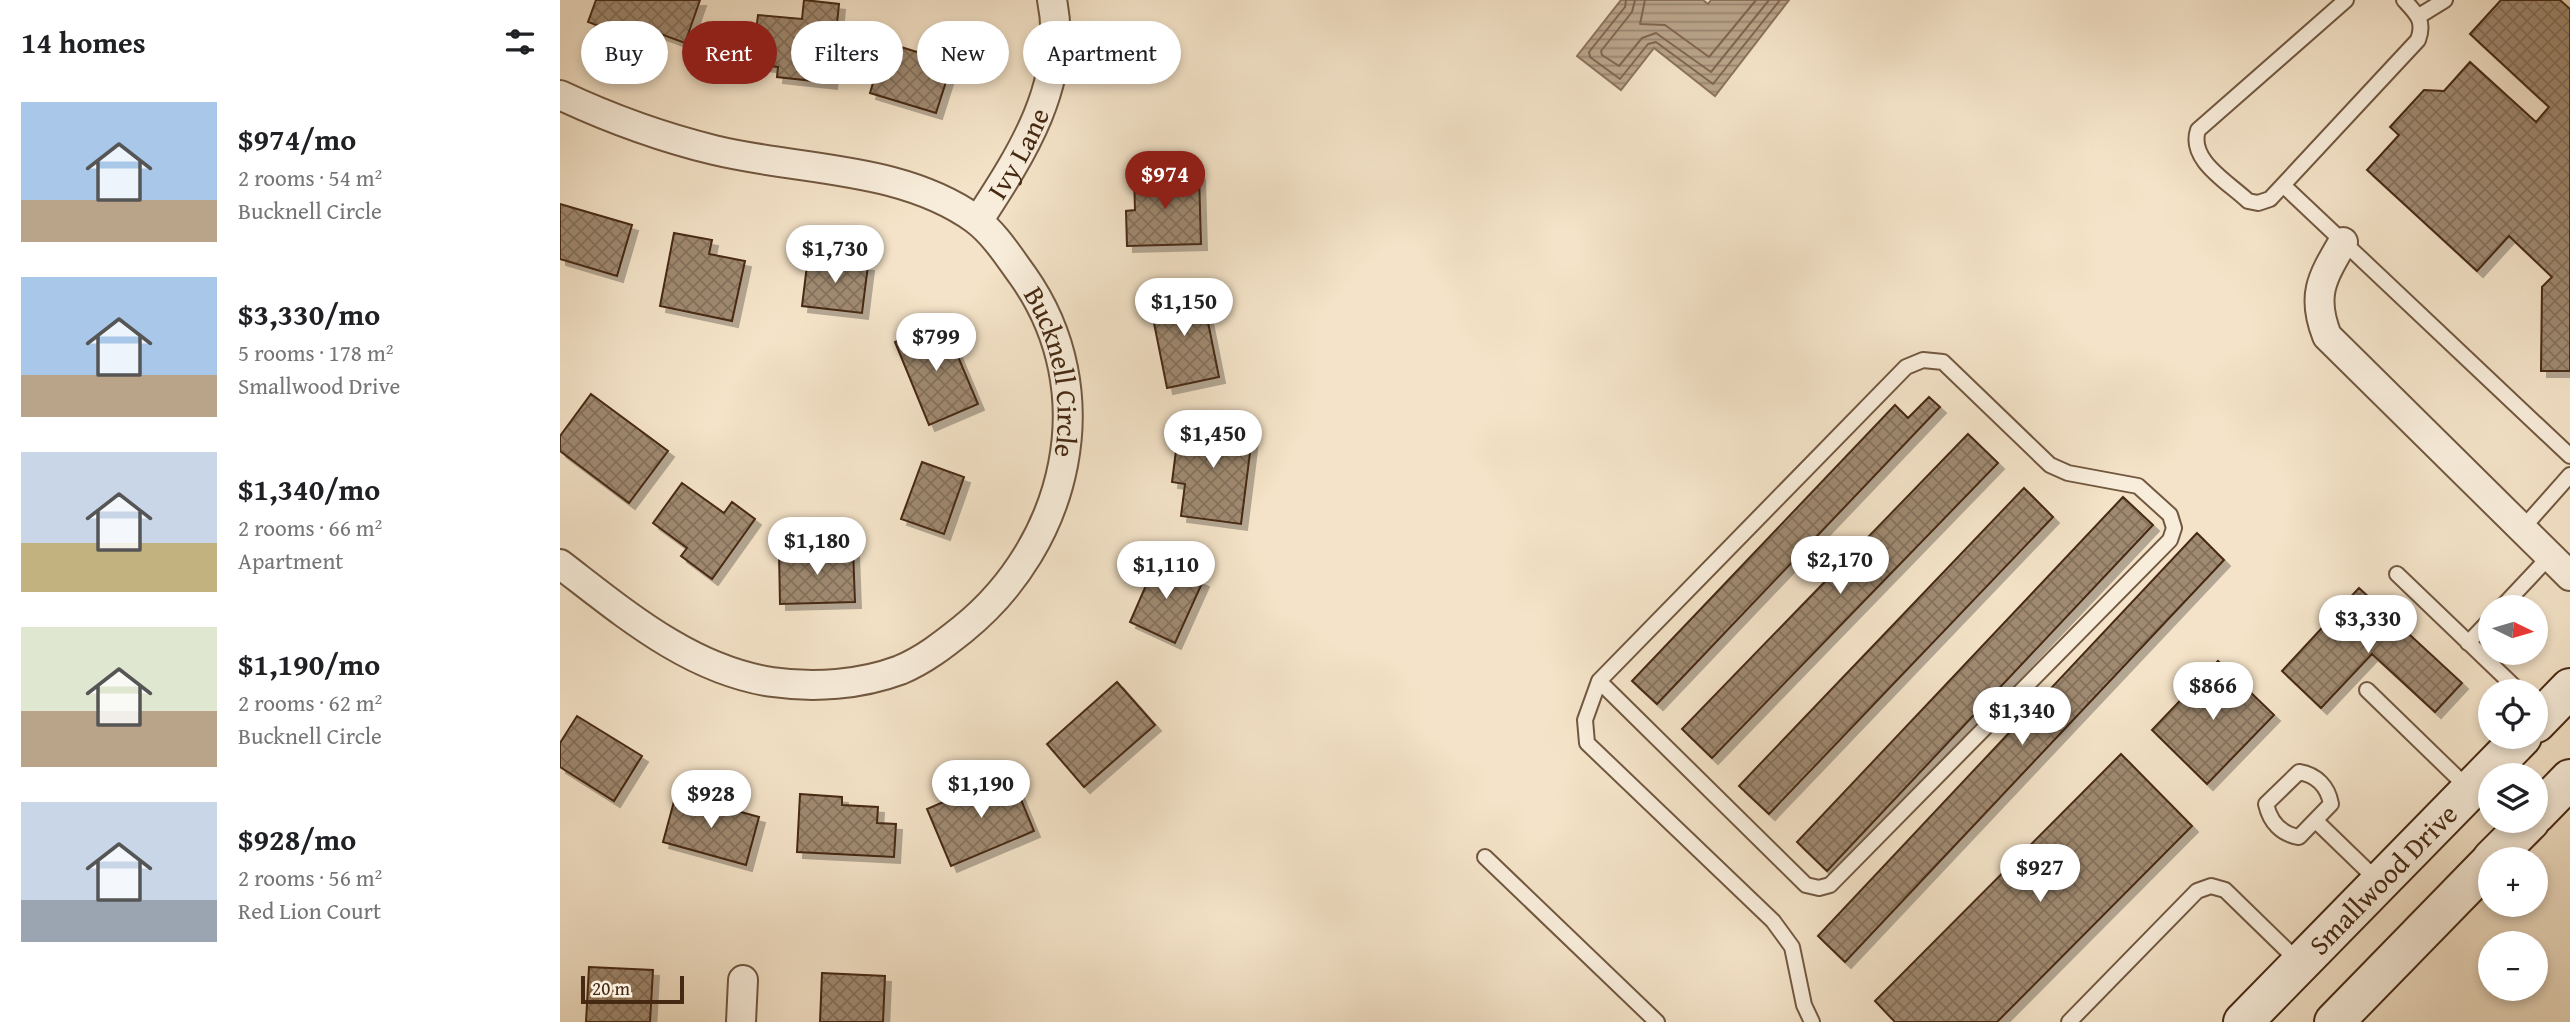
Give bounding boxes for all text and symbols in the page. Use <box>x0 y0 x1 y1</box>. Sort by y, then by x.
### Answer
text: 14 homes <box>21 20 146 64</box>
chip: Buy <box>581 21 668 84</box>
chip: Rent <box>682 21 777 84</box>
chip: Filters <box>791 21 903 84</box>
chip: New <box>917 21 1009 84</box>
chip: Apartment <box>1023 21 1181 84</box>
icon: filters <box>501 23 539 61</box>
street label: Ivy Lane <box>976 101 1059 207</box>
text: $974/mo <box>238 117 356 161</box>
icon: home <box>77 130 161 214</box>
pin: $974 <box>1124 152 1206 211</box>
text: $974 <box>1141 157 1189 190</box>
text: 2 rooms · 54 m² <box>238 161 382 194</box>
text: Bucknell Circle <box>238 194 382 227</box>
pin: $1,730 <box>778 226 892 285</box>
text: $1,730 <box>802 231 868 264</box>
street label: Bucknell Circle <box>1014 278 1089 460</box>
pin: $1,150 <box>1127 278 1241 338</box>
text: $1,150 <box>1151 284 1217 317</box>
text: $3,330/mo <box>238 292 380 336</box>
icon: home <box>77 305 161 389</box>
pin: $799 <box>895 314 977 373</box>
text: $799 <box>912 319 960 352</box>
text: 5 rooms · 178 m² <box>238 336 393 369</box>
text: Smallwood Drive <box>238 369 400 402</box>
pin: $1,450 <box>1156 410 1270 470</box>
text: $1,450 <box>1180 416 1246 449</box>
text: $1,340/mo <box>238 467 380 511</box>
icon: home <box>77 480 161 564</box>
text: 2 rooms · 66 m² <box>238 511 382 544</box>
pin: $1,180 <box>760 518 874 577</box>
text: $1,180 <box>784 523 850 556</box>
pin: $2,170 <box>1783 536 1897 596</box>
pin: $1,110 <box>1109 542 1223 601</box>
text: $2,170 <box>1807 542 1873 575</box>
text: Apartment <box>238 544 343 577</box>
text: $1,110 <box>1133 547 1199 580</box>
north arrow <box>2478 595 2548 665</box>
map controls <box>2478 595 2548 1001</box>
pin: $3,330 <box>2311 596 2425 655</box>
text: $3,330 <box>2335 601 2401 634</box>
text: $1,190/mo <box>238 642 380 686</box>
icon: home <box>77 655 161 739</box>
pin: $866 <box>2172 662 2254 722</box>
text: $866 <box>2189 668 2237 701</box>
button: locate <box>2478 679 2548 749</box>
text: 2 rooms · 62 m² <box>238 686 382 719</box>
pin: $1,340 <box>1965 688 2079 747</box>
text: $1,340 <box>1989 693 2055 726</box>
text: Bucknell Circle <box>238 719 382 752</box>
pin: $1,190 <box>924 760 1038 820</box>
button: layers <box>2478 763 2548 833</box>
text: $1,190 <box>948 766 1014 799</box>
pin: $928 <box>670 770 752 830</box>
text: $928 <box>687 776 735 809</box>
street label: Smallwood Drive <box>2299 794 2466 964</box>
text: $928/mo <box>238 817 356 861</box>
icon: home <box>77 830 161 914</box>
pin: $927 <box>1999 844 2081 904</box>
button: + <box>2478 847 2548 917</box>
text: $927 <box>2016 850 2064 883</box>
text: 2 rooms · 56 m² <box>238 861 382 894</box>
text: Red Lion Court <box>238 894 381 927</box>
button: − <box>2478 931 2548 1001</box>
scale bar <box>581 973 684 1005</box>
text: 20 m <box>592 974 630 1002</box>

